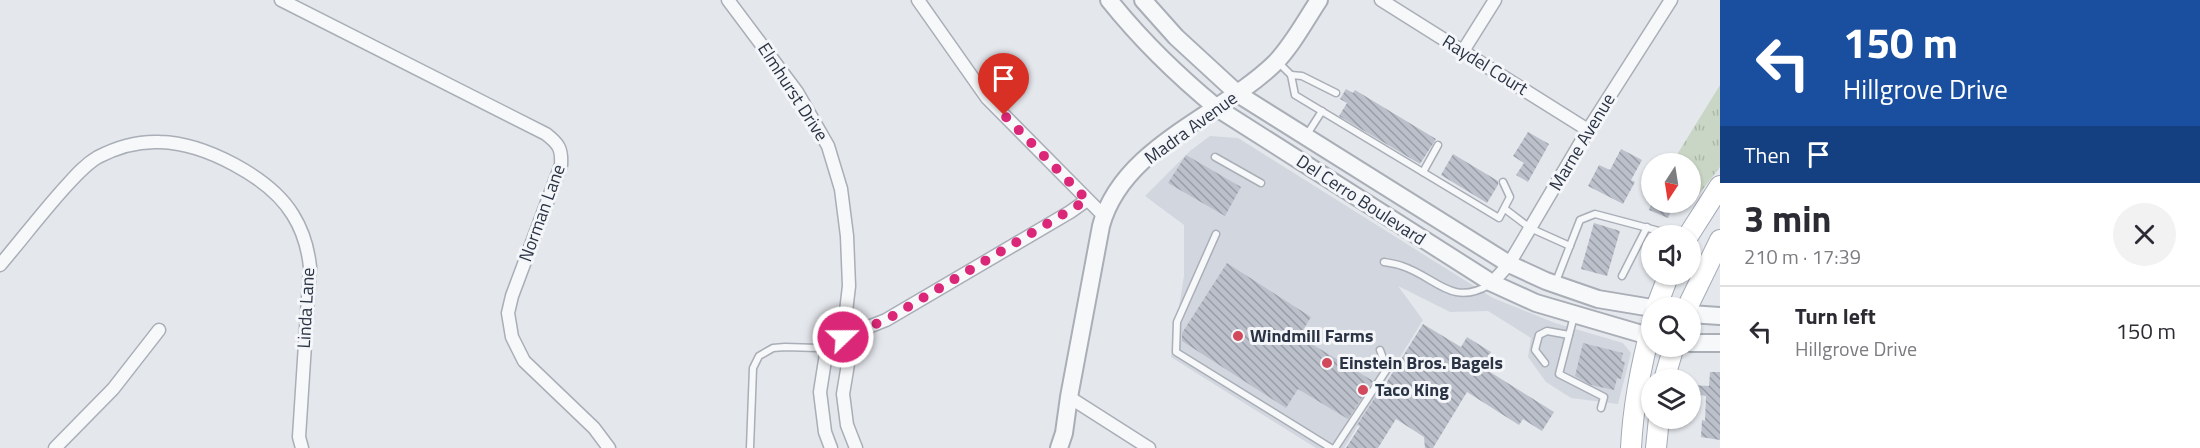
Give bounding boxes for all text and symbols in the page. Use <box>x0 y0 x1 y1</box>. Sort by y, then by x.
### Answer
text: 150 m <box>1843 10 1958 74</box>
icon: left <box>1744 24 1822 102</box>
street label: Raydel Court <box>1437 28 1534 102</box>
street label: Elmhurst Drive <box>751 37 835 146</box>
pin <box>978 53 1029 115</box>
icon: arrive <box>987 62 1020 95</box>
text: Hillgrove Drive <box>1843 68 2008 109</box>
street label: Madra Avenue <box>1139 85 1243 171</box>
street label: Marne Avenue <box>1542 88 1621 196</box>
text: Then <box>1744 138 1790 172</box>
icon: arrive <box>1802 138 1835 171</box>
street label: Del Cerro Boulevard <box>1291 148 1431 252</box>
north arrow <box>1641 153 1701 213</box>
map controls <box>1641 153 1701 429</box>
street label: Norman Lane <box>511 160 572 265</box>
text: 3 min <box>1744 191 1831 246</box>
button: close <box>2113 203 2176 266</box>
button: sound <box>1641 225 1701 285</box>
text: 210 m · 17:39 <box>1744 241 1861 272</box>
street label: Linda Lane <box>290 267 321 349</box>
button: search <box>1641 297 1701 357</box>
text: Turn left <box>1795 299 1876 333</box>
position arrow <box>811 305 875 369</box>
text: 150 m <box>2116 314 2176 348</box>
icon: left <box>1744 315 1777 348</box>
place label: Windmill Farms <box>1250 322 1373 349</box>
marker: Windmill Farms <box>1231 329 1245 343</box>
text: Hillgrove Drive <box>1795 333 1917 364</box>
place label: Einstein Bros. Bagels <box>1339 349 1503 376</box>
marker: Einstein Bros. Bagels <box>1320 356 1334 370</box>
button: layers <box>1641 369 1701 429</box>
place label: Taco King <box>1375 376 1449 403</box>
marker: Taco King <box>1356 383 1370 397</box>

